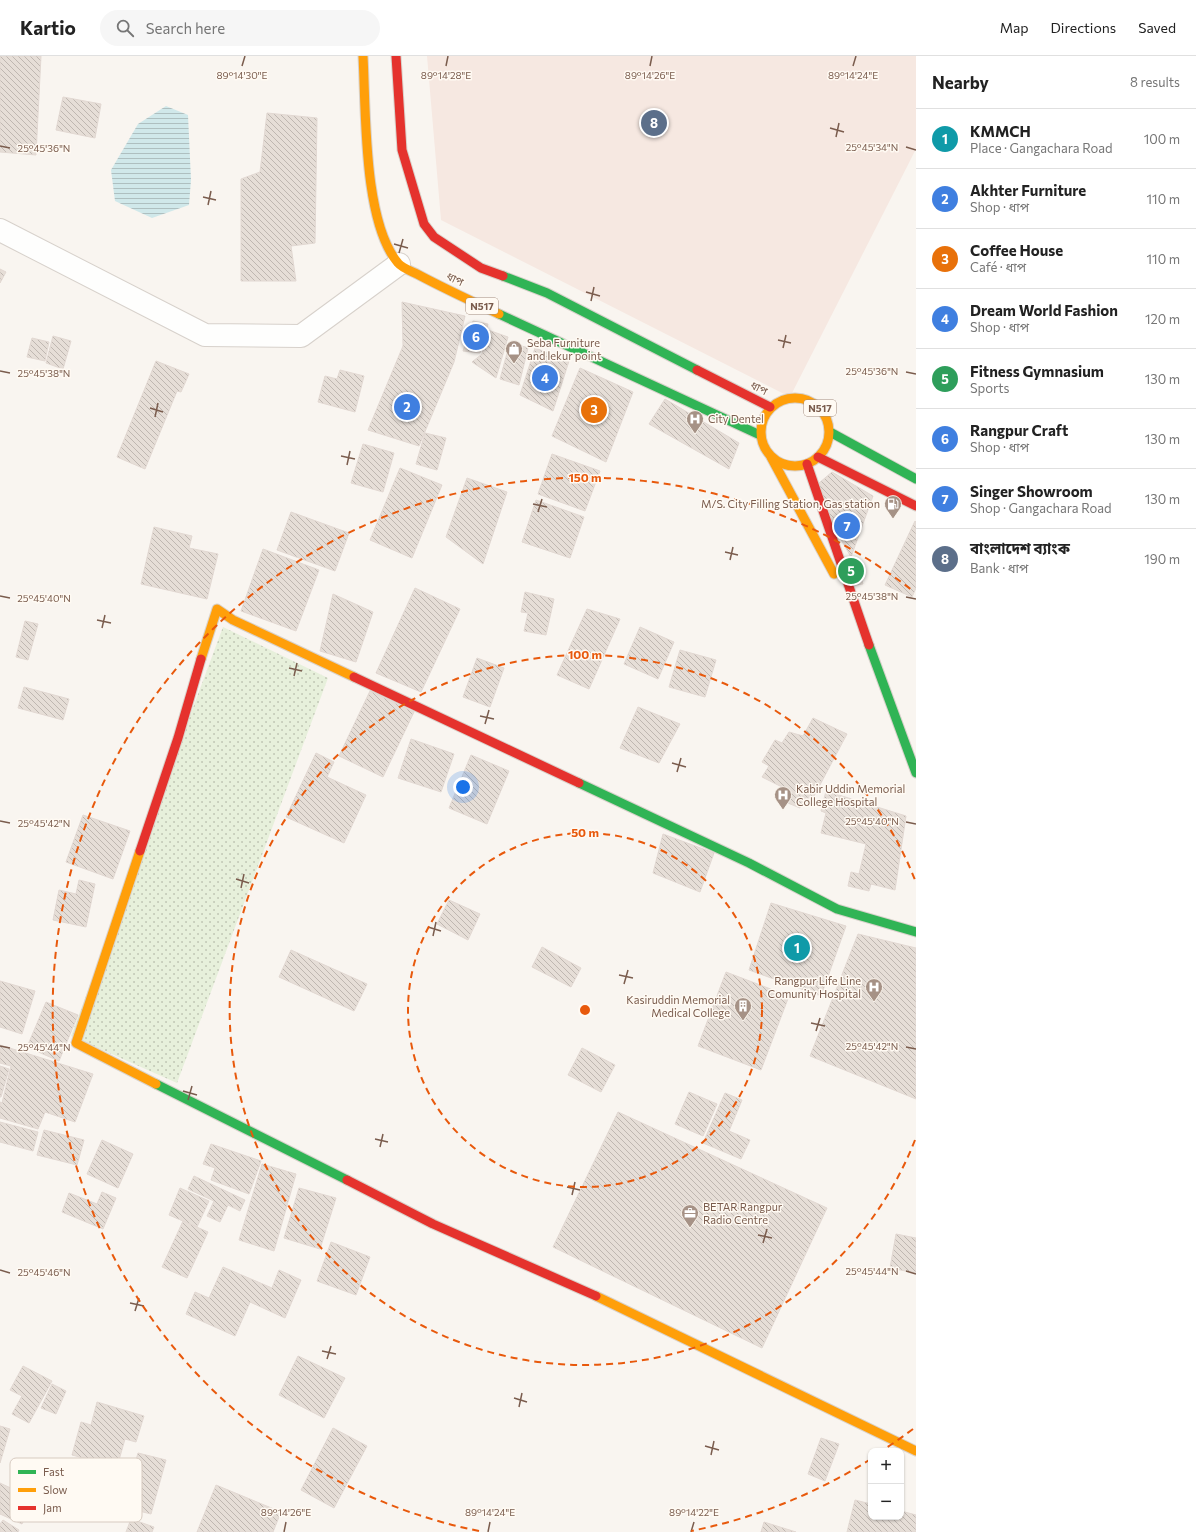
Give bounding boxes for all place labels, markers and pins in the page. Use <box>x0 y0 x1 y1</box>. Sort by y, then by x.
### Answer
pin: 8 <box>641 108 667 138</box>
pin: 6 <box>463 322 489 352</box>
place label: Seba Furniture and lekur point <box>527 336 602 362</box>
shop icon: Seba Furniture and lekur point <box>504 339 524 364</box>
pin: 4 <box>532 363 558 393</box>
pin: 2 <box>394 392 420 422</box>
pin: 3 <box>581 395 607 425</box>
hospital icon: City Dentel <box>685 409 705 434</box>
place label: City Dentel <box>708 412 764 425</box>
fuel station icon: M/S. City Filling Station, Gas station <box>883 494 903 519</box>
place label: M/S. City Filling Station, Gas station <box>701 497 880 510</box>
pin: 7 <box>834 511 860 541</box>
pin: 5 <box>838 556 864 586</box>
place label: Kabir Uddin Memorial College Hospital <box>796 782 905 808</box>
hospital icon: Kabir Uddin Memorial College Hospital <box>773 785 793 810</box>
pin: 1 <box>784 933 810 963</box>
place label: Rangpur Life Line Comunity Hospital <box>768 974 861 1000</box>
hospital icon: Rangpur Life Line Comunity Hospital <box>864 977 884 1002</box>
place label: Kasiruddin Memorial Medical College <box>626 993 730 1019</box>
building icon: Kasiruddin Memorial Medical College <box>733 996 753 1021</box>
centre of rings <box>578 1003 592 1017</box>
place label: BETAR Rangpur Radio Centre <box>703 1200 783 1226</box>
office icon: BETAR Rangpur Radio Centre <box>680 1203 700 1228</box>

